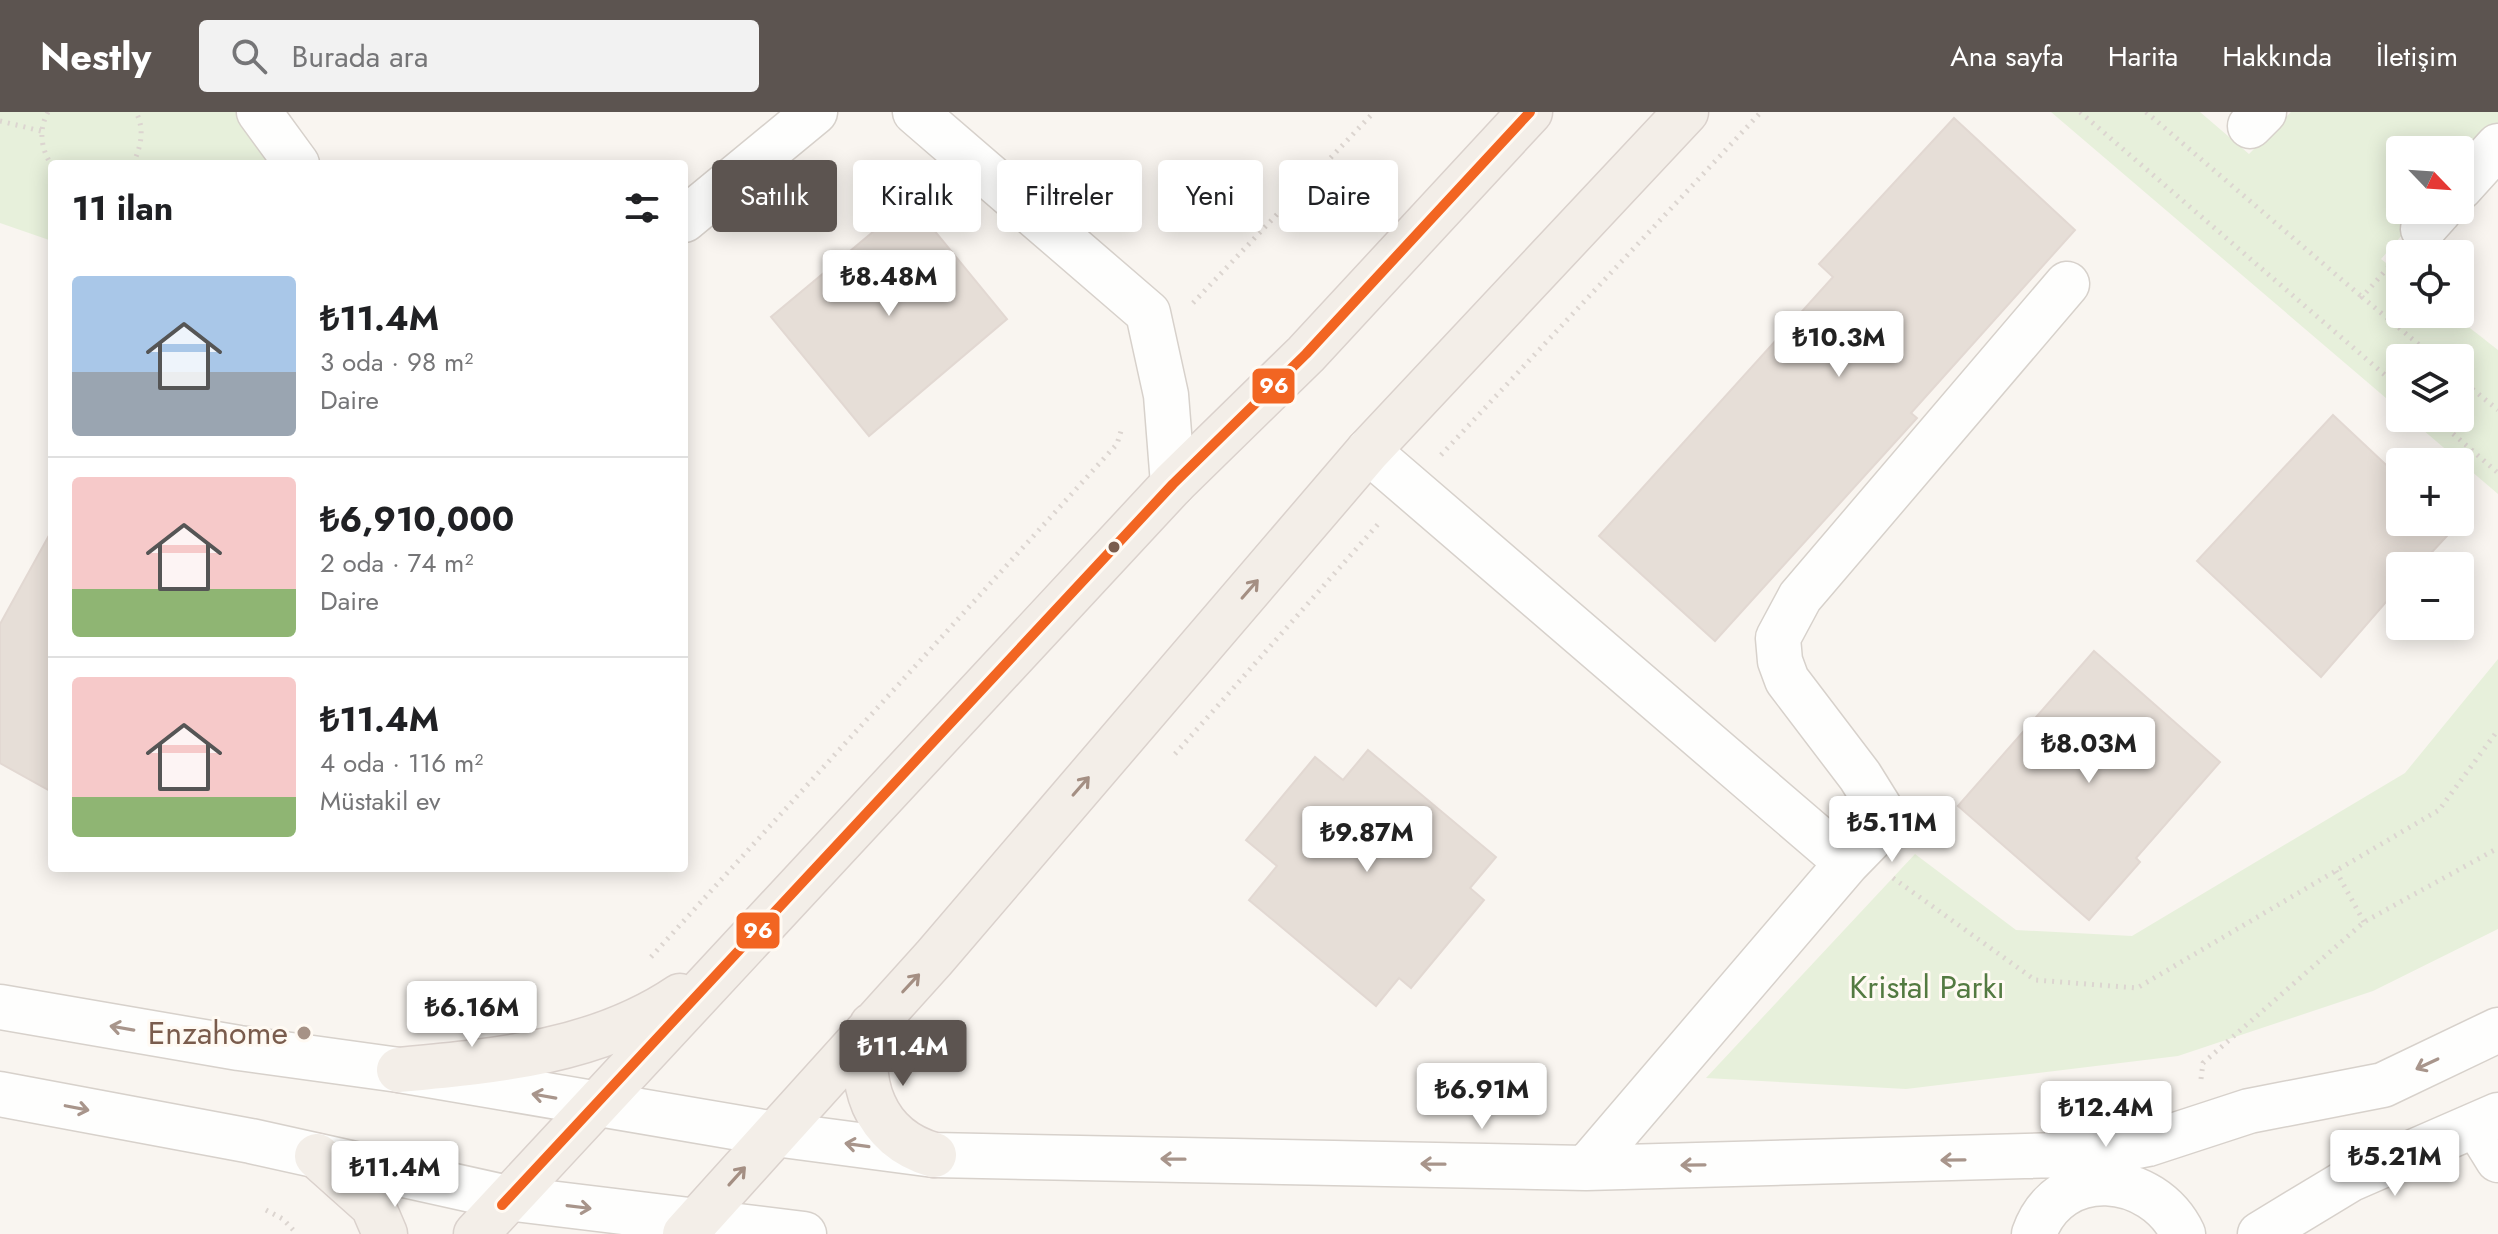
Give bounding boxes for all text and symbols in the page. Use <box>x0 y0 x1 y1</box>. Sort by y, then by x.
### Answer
search box <box>199 20 759 92</box>
text: Nestly <box>40 29 151 84</box>
icon: search <box>227 34 271 78</box>
text: Burada ara <box>291 35 428 78</box>
text: Ana sayfa <box>1950 36 2064 77</box>
text: Harita <box>2108 36 2178 77</box>
text: Hakkında <box>2222 36 2332 77</box>
text: İletişim <box>2376 36 2458 77</box>
north arrow <box>2386 136 2474 224</box>
map controls <box>2386 136 2474 640</box>
chip: Satılık <box>712 160 837 232</box>
chip: Kiralık <box>853 160 981 232</box>
chip: Filtreler <box>997 160 1142 232</box>
chip: Yeni <box>1158 160 1263 232</box>
chip: Daire <box>1279 160 1398 232</box>
text: 11 ilan <box>72 184 173 233</box>
icon: filters <box>620 186 664 230</box>
button: locate <box>2386 240 2474 328</box>
pin: ₺8.48M <box>824 250 954 318</box>
text: ₺8.48M <box>841 257 937 295</box>
text: ₺11.4M <box>320 294 439 343</box>
icon: home <box>136 308 232 404</box>
pin: ₺10.3M <box>1774 311 1904 379</box>
text: ₺10.3M <box>1792 318 1886 356</box>
text: 3 oda · 98 m² <box>320 343 473 381</box>
button: layers <box>2386 344 2474 432</box>
line badge: 96 <box>1251 367 1296 405</box>
text: 96 <box>1259 369 1289 401</box>
text: Daire <box>320 381 379 419</box>
button: + <box>2386 448 2474 536</box>
text: ₺6,910,000 <box>320 495 514 544</box>
icon: home <box>136 509 232 605</box>
unlabelled marker <box>1106 539 1122 555</box>
text: 2 oda · 74 m² <box>320 544 473 582</box>
button: − <box>2386 552 2474 640</box>
one-way arrow <box>1241 579 1259 599</box>
text: Daire <box>320 582 379 620</box>
text: ₺11.4M <box>320 695 439 744</box>
icon: home <box>136 709 232 805</box>
pin: ₺8.03M <box>2024 717 2154 785</box>
text: ₺8.03M <box>2041 724 2137 762</box>
text: 4 oda · 116 m² <box>320 744 483 782</box>
one-way arrow <box>1072 777 1090 797</box>
text: Müstakil ev <box>320 782 440 820</box>
pin: ₺5.11M <box>1827 796 1957 864</box>
text: ₺5.11M <box>1847 803 1937 841</box>
pin: ₺9.87M <box>1302 806 1432 874</box>
text: ₺9.87M <box>1320 813 1414 851</box>
line badge: 96 <box>735 911 781 950</box>
text: 96 <box>743 914 773 946</box>
park label: Kristal Parkı <box>1849 964 2005 1010</box>
one-way arrow <box>902 973 921 993</box>
pin: ₺6.16M <box>407 981 537 1049</box>
text: ₺6.16M <box>425 988 519 1026</box>
place label: Enzahome <box>148 1010 288 1056</box>
one-way arrow <box>110 1020 135 1035</box>
pin: ₺11.4M <box>838 1020 968 1088</box>
marker: Enzahome <box>295 1024 313 1042</box>
text: ₺11.4M <box>857 1027 949 1065</box>
one-way arrow <box>2416 1057 2440 1072</box>
pin: ₺6.91M <box>1417 1063 1547 1131</box>
text: ₺6.91M <box>1435 1070 1529 1108</box>
pin: ₺12.4M <box>2041 1081 2171 1149</box>
one-way arrow <box>532 1087 558 1102</box>
text: ₺12.4M <box>2059 1088 2153 1126</box>
one-way arrow <box>63 1101 89 1116</box>
pin: ₺5.21M <box>2330 1130 2460 1198</box>
one-way arrow <box>844 1137 870 1152</box>
text: ₺5.21M <box>2348 1137 2442 1175</box>
pin: ₺11.4M <box>330 1141 460 1209</box>
text: ₺11.4M <box>349 1148 441 1186</box>
one-way arrow <box>1160 1151 1187 1167</box>
one-way arrow <box>1940 1152 1967 1167</box>
one-way arrow <box>1420 1156 1447 1172</box>
one-way arrow <box>1680 1158 1707 1173</box>
one-way arrow <box>728 1166 746 1186</box>
one-way arrow <box>565 1199 592 1214</box>

